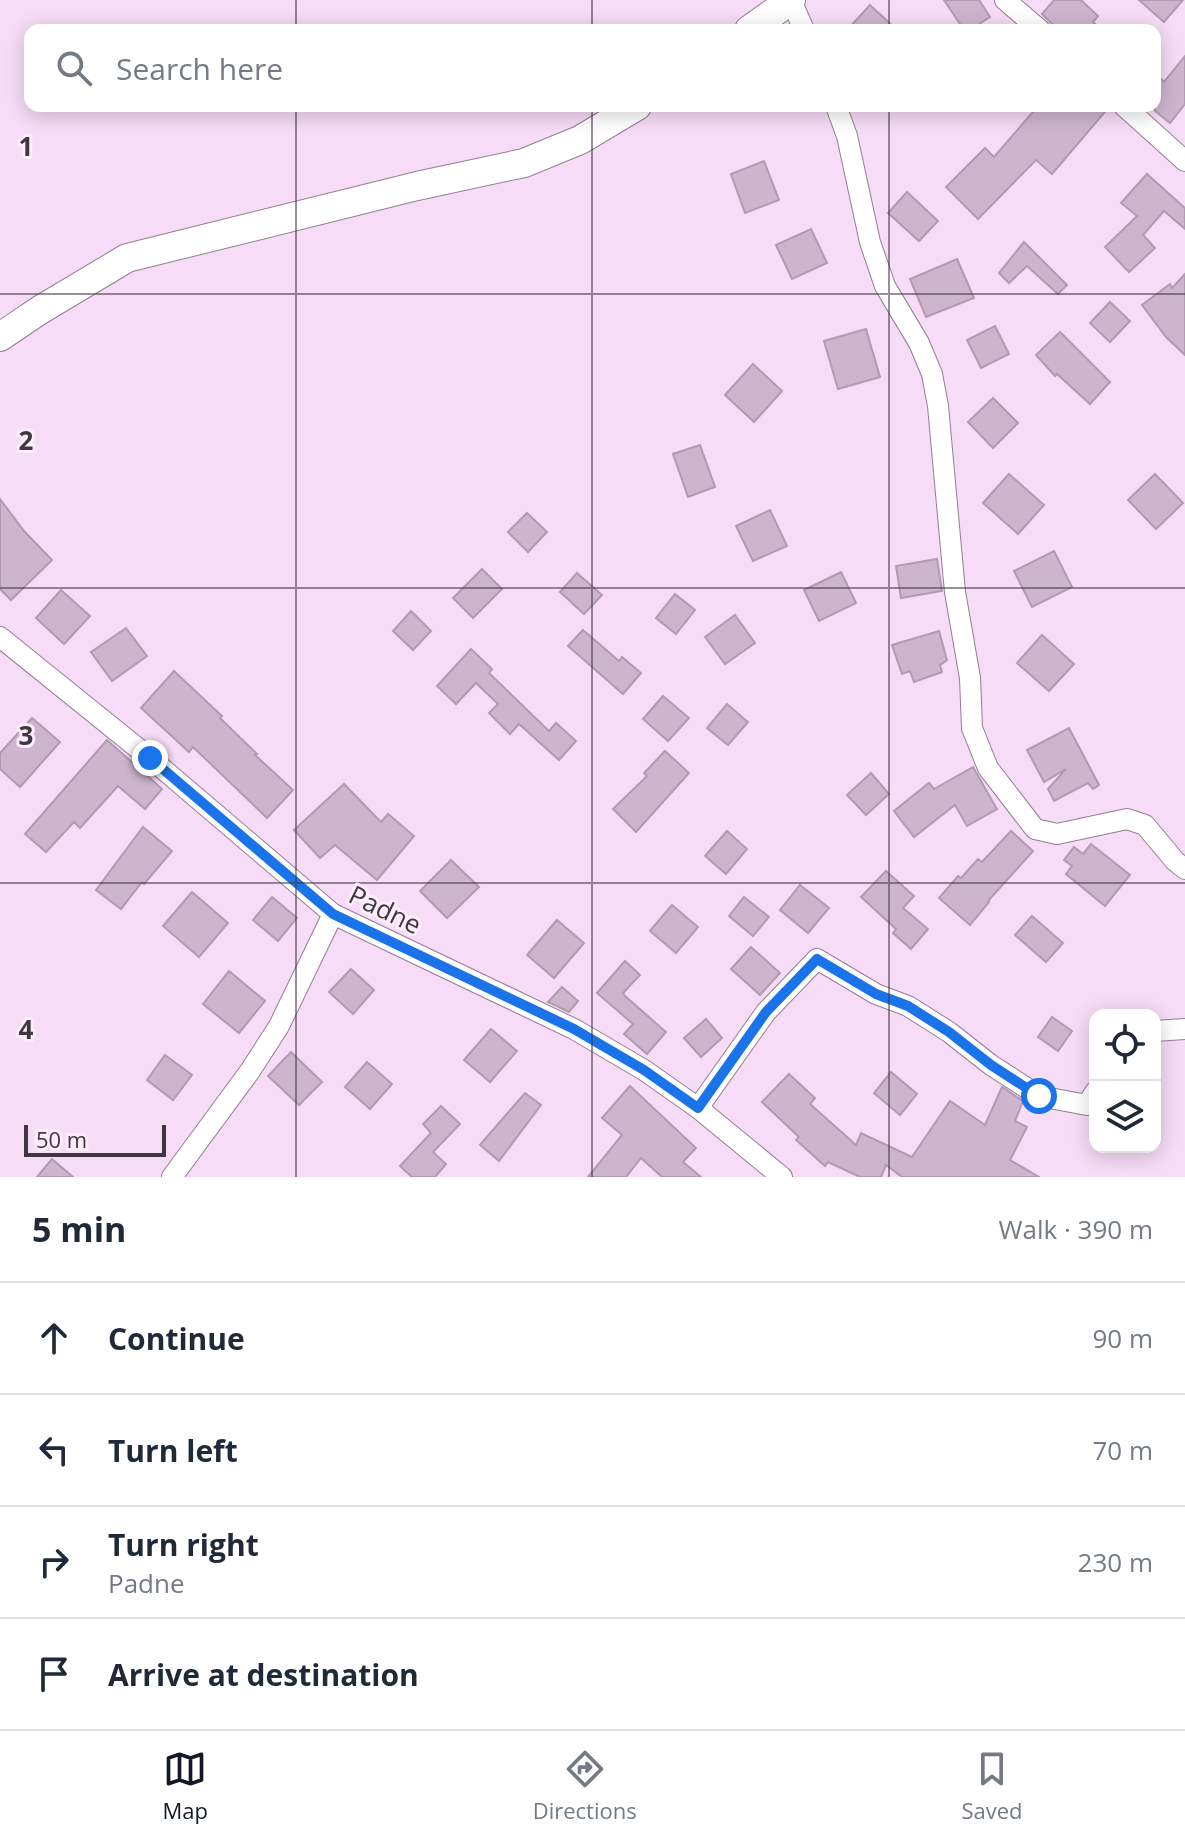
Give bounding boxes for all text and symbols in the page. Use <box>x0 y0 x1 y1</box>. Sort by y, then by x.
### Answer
search box <box>24 24 1161 112</box>
icon: search <box>52 46 96 90</box>
text: Search here <box>116 48 283 89</box>
text: 1 <box>19 128 33 164</box>
text: 2 <box>19 422 34 458</box>
text: 3 <box>19 717 33 753</box>
route end <box>132 740 168 776</box>
street label: Padne <box>343 876 428 942</box>
map controls <box>1089 1009 1161 1153</box>
button: locate <box>1089 1009 1161 1081</box>
text: 4 <box>19 1011 34 1047</box>
route start <box>1021 1078 1057 1114</box>
button: layers <box>1089 1081 1161 1153</box>
scale bar <box>24 1121 166 1157</box>
text: 50 m <box>36 1124 87 1154</box>
text: 5 min <box>32 1206 126 1252</box>
text: Walk · 390 m <box>999 1211 1153 1247</box>
icon: ahead <box>32 1316 76 1360</box>
text: Continue <box>108 1318 245 1359</box>
text: 90 m <box>1092 1320 1153 1356</box>
icon: left <box>32 1428 76 1472</box>
text: Turn left <box>108 1430 238 1471</box>
text: 70 m <box>1092 1432 1153 1468</box>
text: Turn right <box>108 1524 259 1565</box>
icon: right <box>32 1540 76 1584</box>
text: 230 m <box>1078 1544 1153 1580</box>
text: Padne <box>108 1565 185 1601</box>
icon: arrive <box>32 1652 76 1696</box>
text: Arrive at destination <box>108 1654 419 1695</box>
tab: Map <box>162 1747 208 1825</box>
tab: Directions <box>533 1747 637 1825</box>
tab: Saved <box>961 1747 1023 1825</box>

